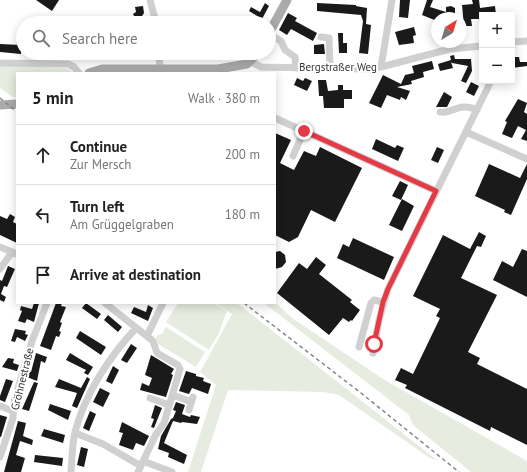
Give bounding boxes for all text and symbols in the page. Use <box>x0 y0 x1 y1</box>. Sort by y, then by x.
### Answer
north arrow <box>431 12 467 48</box>
map controls <box>479 12 515 84</box>
button: + <box>479 12 515 48</box>
search box <box>16 16 276 60</box>
icon: search <box>30 27 52 49</box>
text: Search here <box>62 29 138 48</box>
button: − <box>479 48 515 84</box>
street label: Bergstraßer Weg <box>299 60 377 74</box>
text: 5 min <box>32 87 73 109</box>
text: Walk · 380 m <box>188 90 260 107</box>
route end <box>295 122 313 140</box>
text: Continue <box>70 137 127 156</box>
icon: ahead <box>32 144 54 166</box>
text: 200 m <box>225 146 260 163</box>
text: Zur Mersch <box>70 156 131 173</box>
text: Turn left <box>70 197 124 216</box>
icon: left <box>32 204 54 226</box>
text: 180 m <box>225 206 260 223</box>
text: Am Grüggelgraben <box>70 216 174 233</box>
icon: arrive <box>32 264 54 286</box>
text: Arrive at destination <box>70 265 201 284</box>
route start <box>365 335 383 353</box>
street label: Gröhnestraße <box>8 346 37 412</box>

